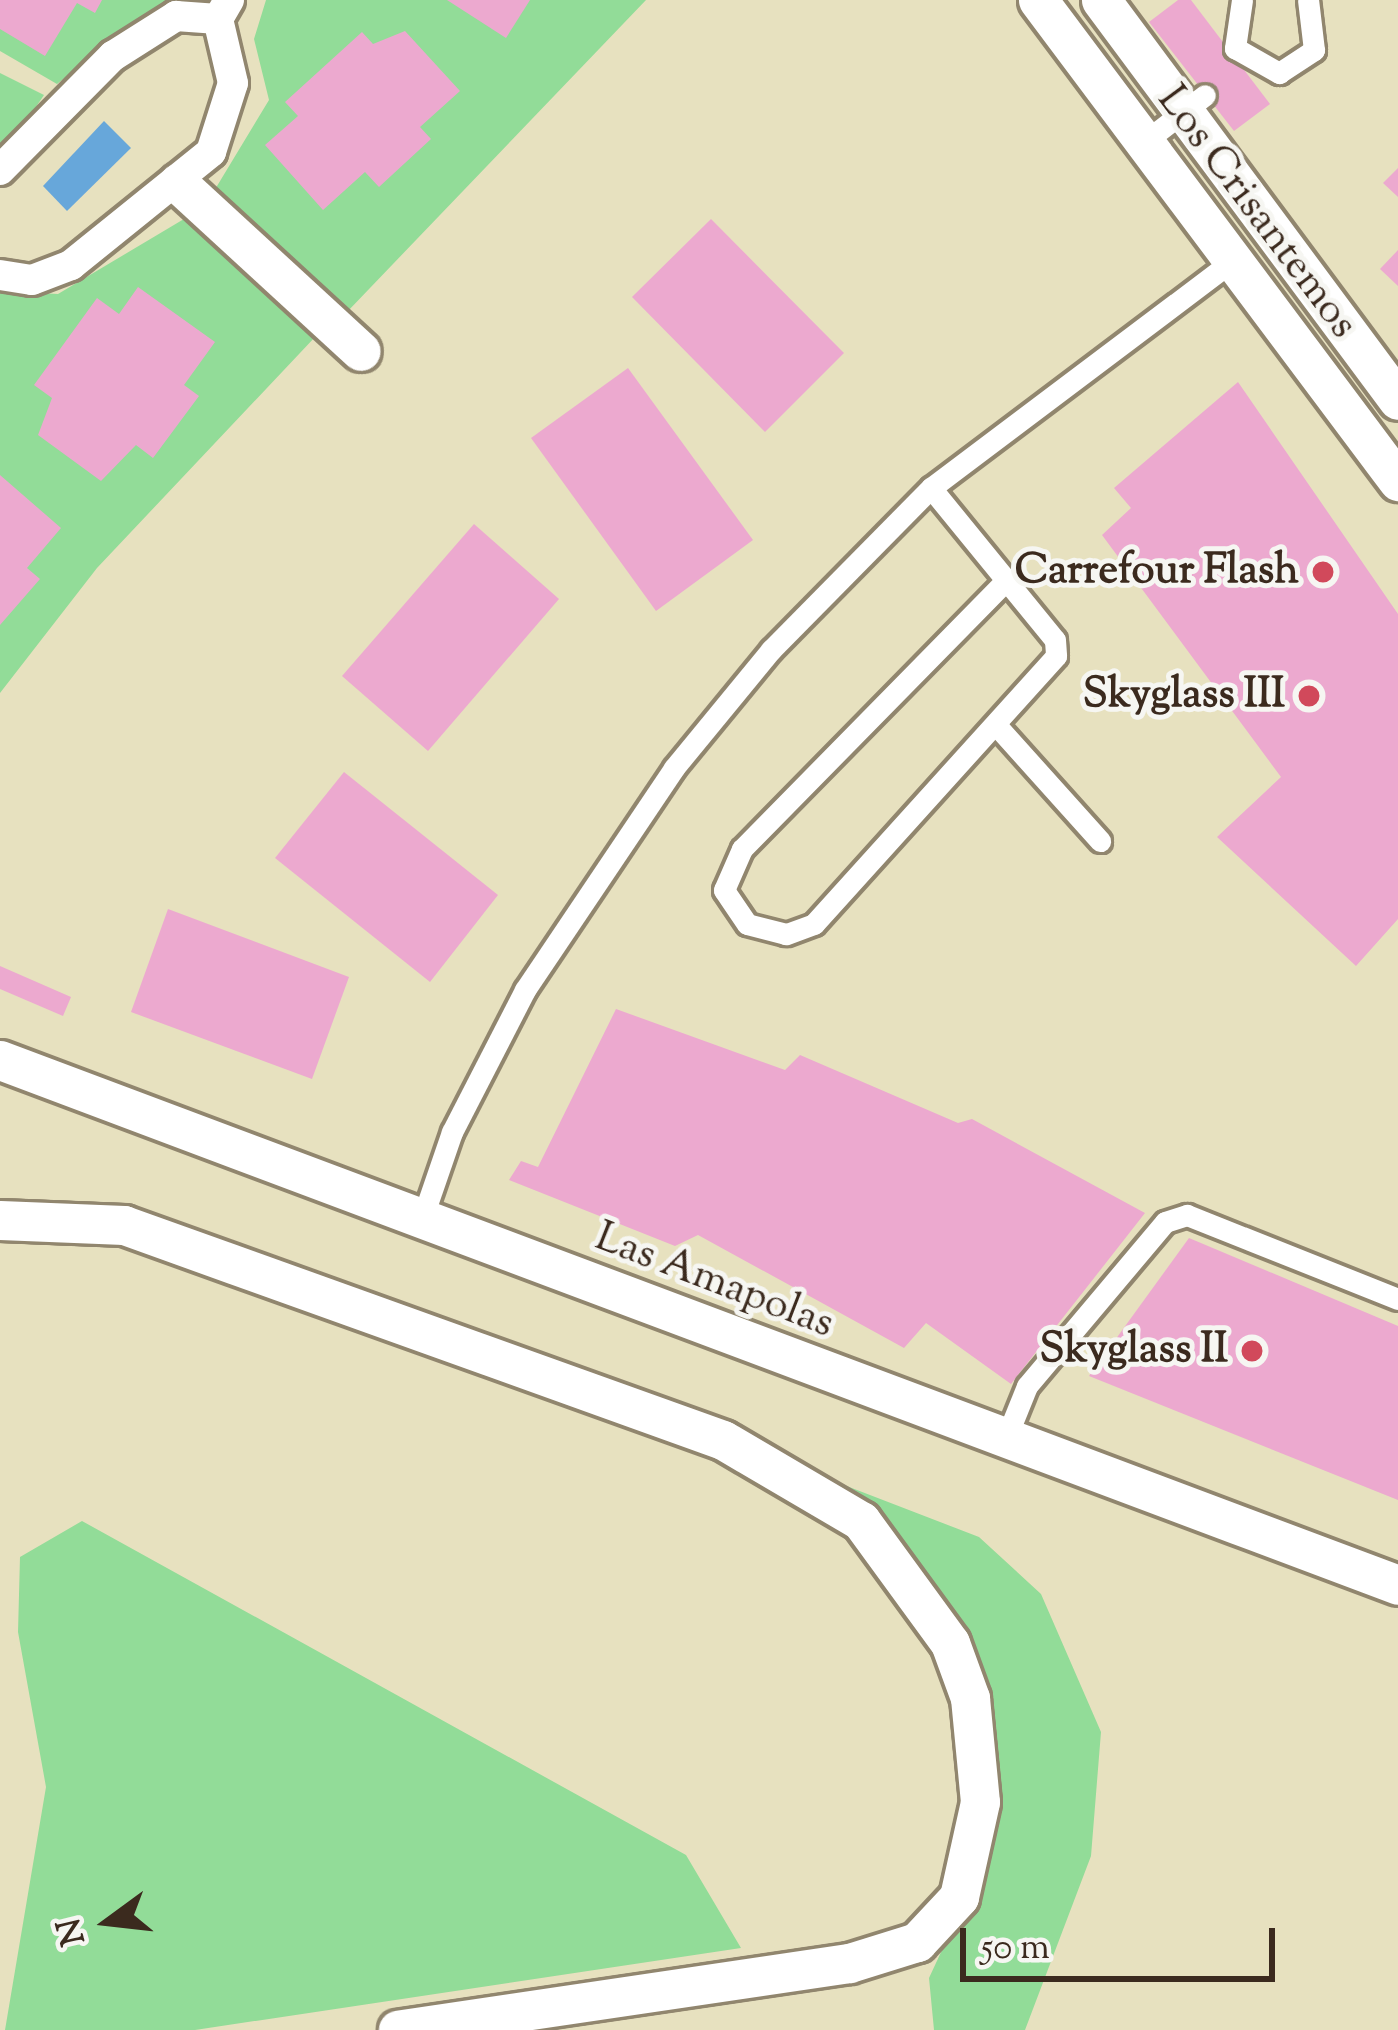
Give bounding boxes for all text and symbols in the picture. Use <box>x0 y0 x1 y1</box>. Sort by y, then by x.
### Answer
street label: Los Crisantemos <box>1145 77 1367 349</box>
place label: Carrefour Flash <box>1015 547 1299 597</box>
marker: Carrefour Flash <box>1310 559 1336 585</box>
place label: Skyglass III <box>1083 671 1285 721</box>
marker: Skyglass III <box>1296 683 1322 709</box>
street label: Las Amapolas <box>588 1213 840 1351</box>
place label: Skyglass II <box>1039 1326 1228 1376</box>
marker: Skyglass II <box>1239 1338 1265 1364</box>
north arrow <box>48 1862 168 1982</box>
scale bar <box>966 1904 1281 1978</box>
text: N <box>47 1912 100 1950</box>
text: 50 m <box>981 1923 1050 1975</box>

